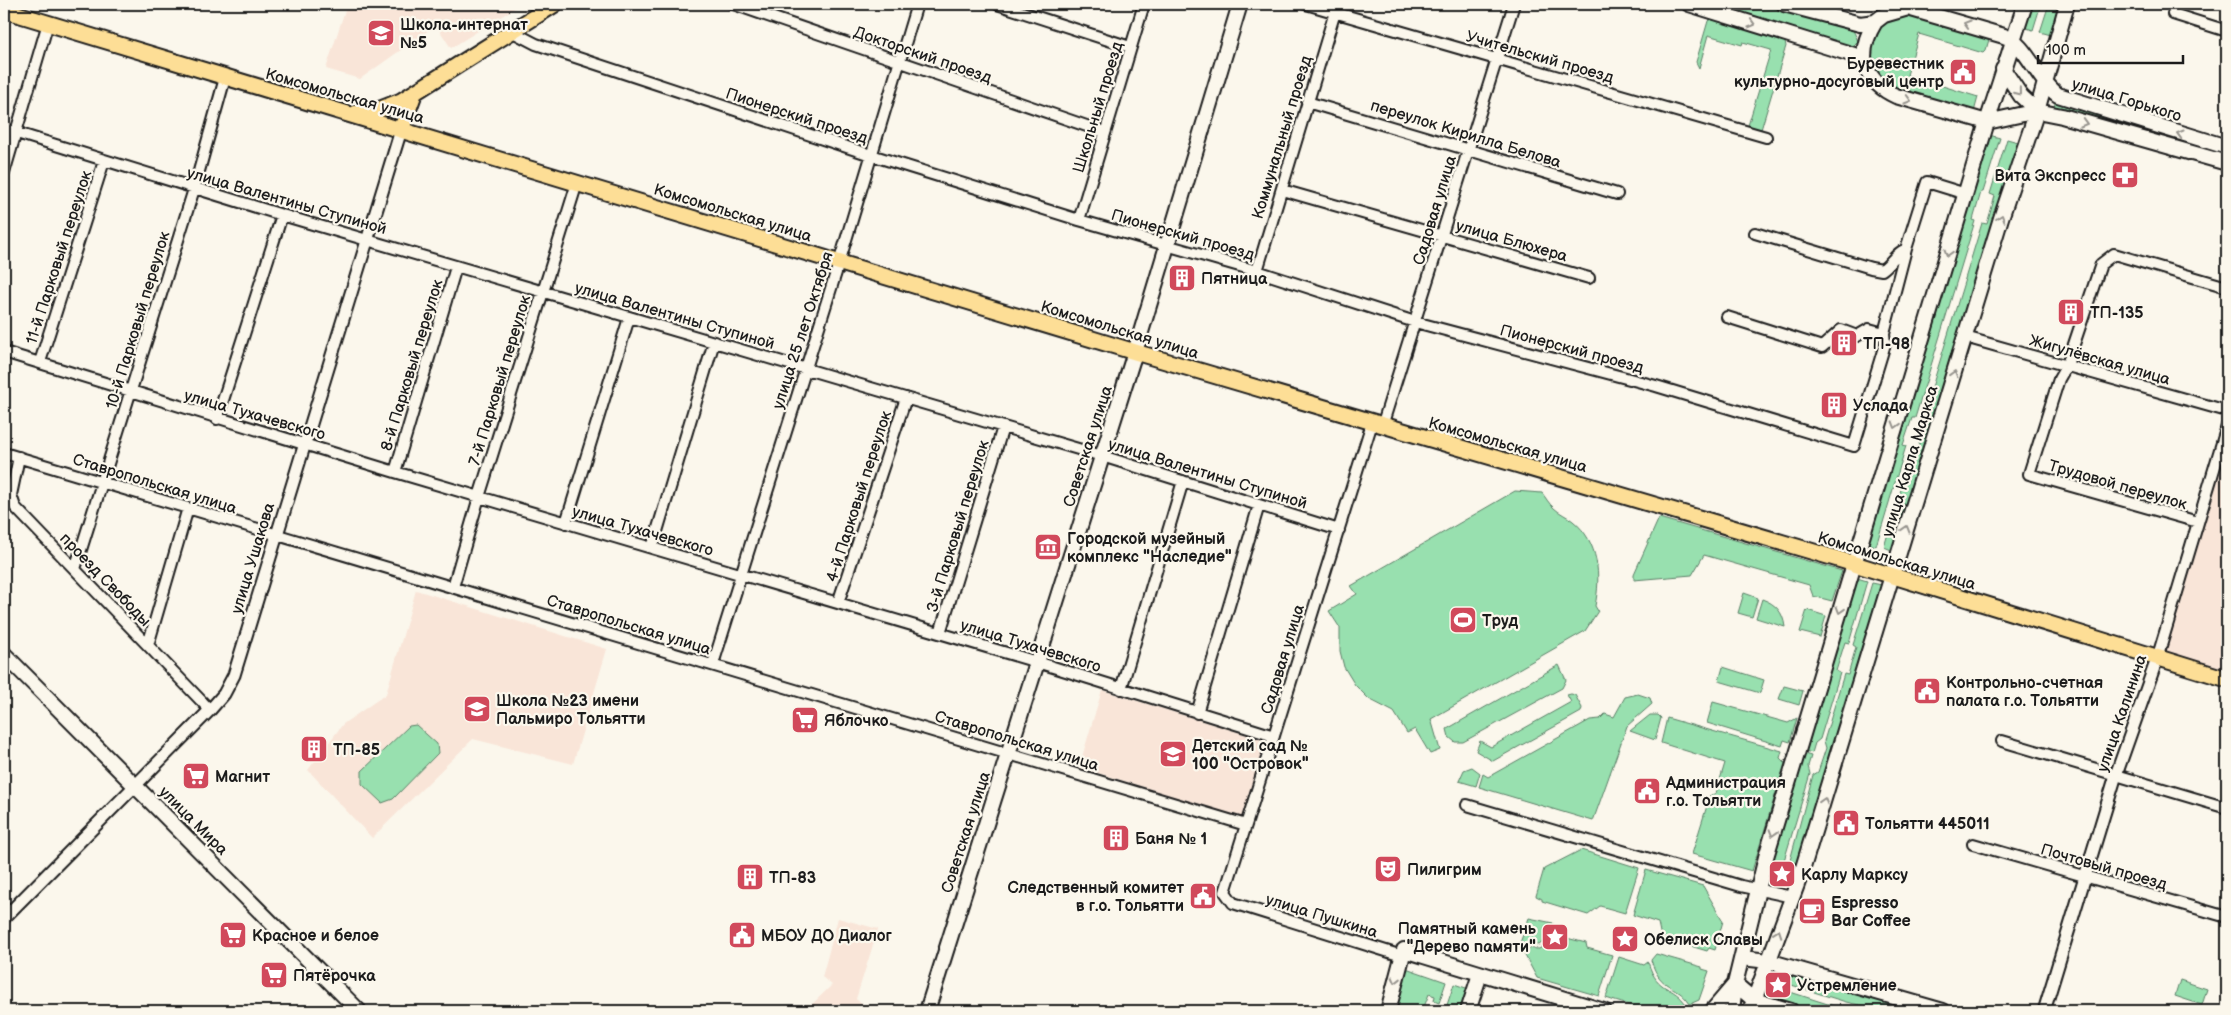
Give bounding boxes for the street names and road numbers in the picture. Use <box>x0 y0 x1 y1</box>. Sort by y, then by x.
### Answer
street label: Докторский проезд <box>851 23 994 88</box>
street label: Учительский проезд <box>1464 27 1616 88</box>
street label: Школьный проезд <box>1069 39 1127 175</box>
street label: Коммунальный проезд <box>1249 53 1316 221</box>
street label: Комсомольская улица <box>263 65 427 128</box>
street label: улица Горького <box>2069 75 2184 126</box>
street label: Пионерский проезд <box>723 85 870 148</box>
street label: переулок Кирилла Белова <box>1368 96 1564 173</box>
street label: Садовая улица <box>1410 153 1461 268</box>
street label: улица Валентины Ступиной <box>185 164 389 239</box>
street label: 11-й Парковый переулок <box>22 168 97 347</box>
street label: Комсомольская улица <box>651 180 814 247</box>
street label: Пионерский проезд <box>1109 206 1257 265</box>
street label: улица Блюхера <box>1454 216 1570 267</box>
street label: 10-й Парковый переулок <box>102 229 175 412</box>
street label: улица 25 лет Октября <box>769 249 838 412</box>
street label: 8-й Парковый переулок <box>377 277 448 454</box>
street label: улица Валентины Ступиной <box>573 279 777 354</box>
street label: 7-й Парковый переулок <box>465 293 536 468</box>
street label: Комсомольская улица <box>1038 297 1201 364</box>
street label: Пионерский проезд <box>1498 321 1646 378</box>
street label: Жигулёвская улица <box>2027 331 2173 390</box>
street label: Советская улица <box>1060 383 1117 510</box>
street label: улица Карла Маркса <box>1878 383 1943 540</box>
street label: улица Тухачевского <box>182 386 327 445</box>
street label: 4-й Парковый переулок <box>823 408 896 584</box>
street label: Комсомольская улица <box>1426 414 1590 477</box>
street label: улица Валентины Ступиной <box>1106 435 1309 514</box>
street label: 3-й Парковый переулок <box>923 438 994 615</box>
street label: Ставропольская улица <box>70 450 239 519</box>
street label: Трудовой переулок <box>2046 457 2190 514</box>
street label: улица Ушакова <box>228 500 280 616</box>
street label: улица Тухачевского <box>570 502 715 561</box>
street label: Комсомольская улица <box>1815 528 1978 595</box>
street label: проезд Свободы <box>55 529 154 631</box>
street label: Ставропольская улица <box>544 591 713 660</box>
street label: Садовая улица <box>1258 602 1309 717</box>
street label: улица Тухачевского <box>958 616 1103 677</box>
street label: улица Калинина <box>2093 652 2152 775</box>
street label: Ставропольская улица <box>932 707 1101 776</box>
street label: Советская улица <box>938 769 995 896</box>
street label: улица Мира <box>155 783 232 860</box>
street label: Почтовый проезд <box>2038 840 2169 895</box>
street label: улица Пушкина <box>1263 890 1380 943</box>

